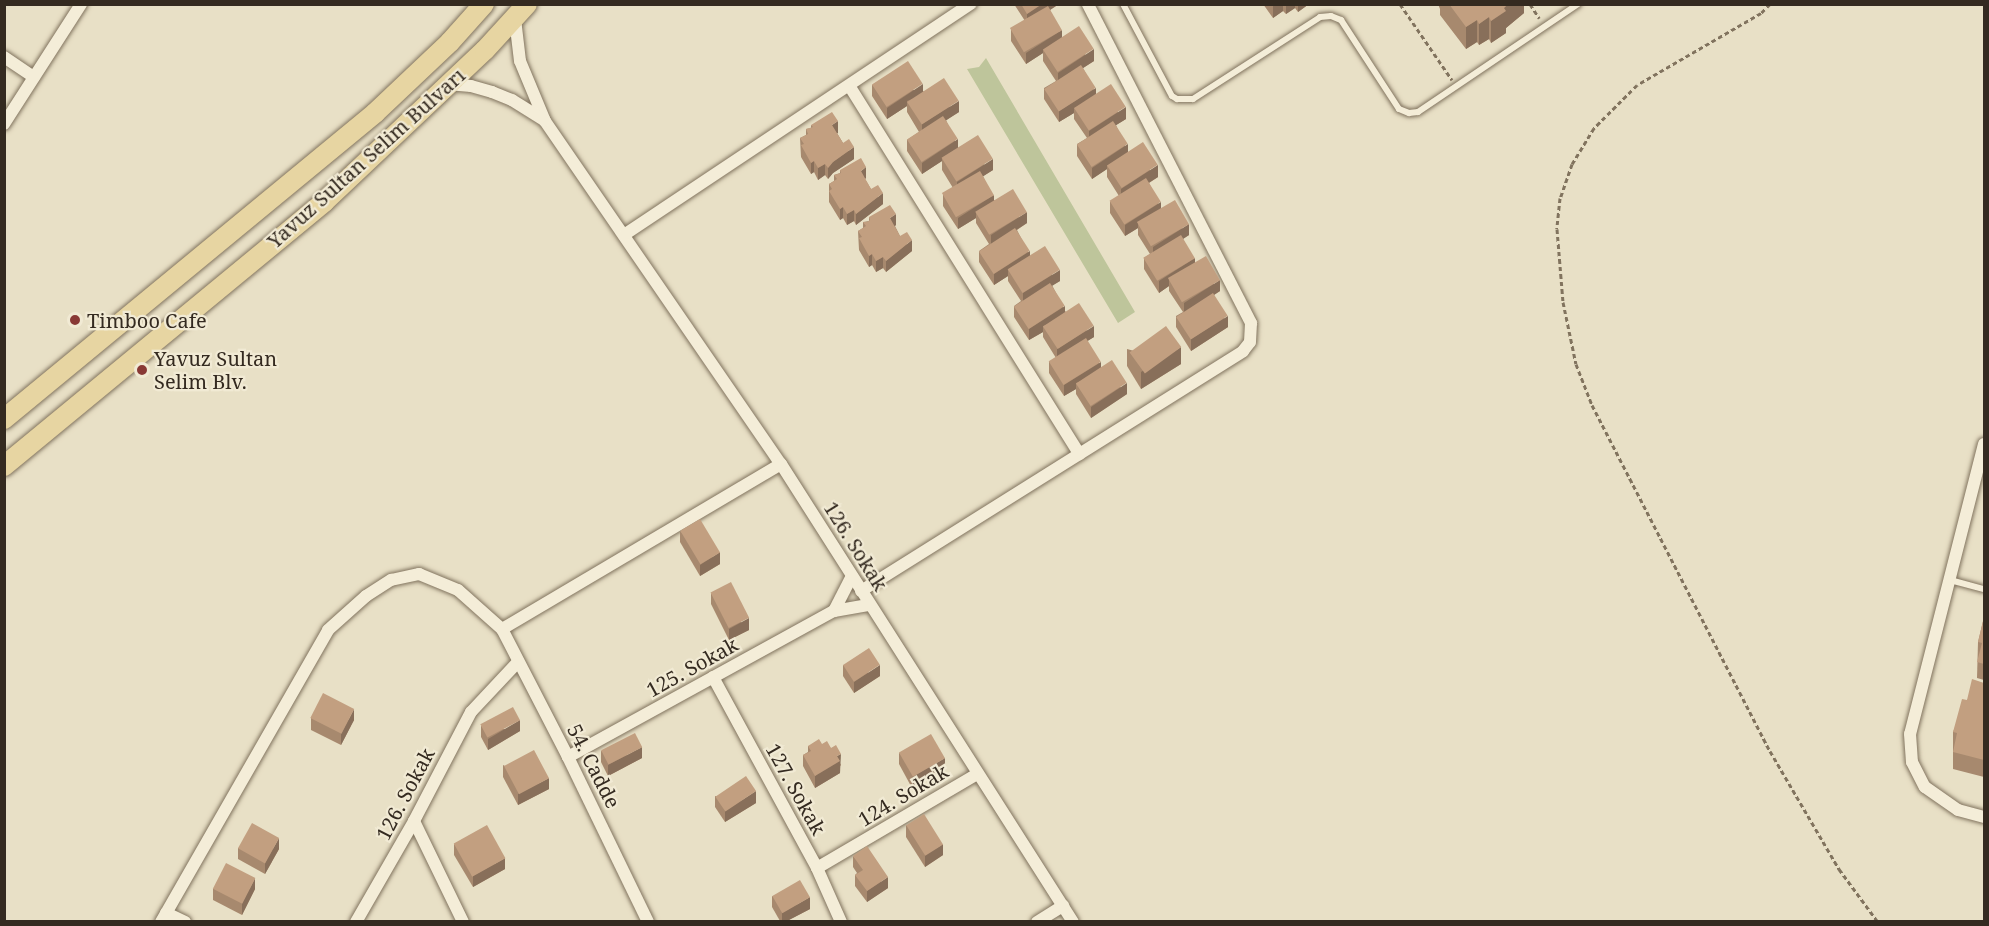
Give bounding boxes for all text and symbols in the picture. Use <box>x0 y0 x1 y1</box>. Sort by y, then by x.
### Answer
street label: Yavuz Sultan Selim Bulvarı <box>262 63 470 253</box>
place label: Timboo Cafe <box>87 308 207 332</box>
marker: Timboo Cafe <box>68 313 82 327</box>
place label: Yavuz Sultan Selim Blv. <box>154 346 277 393</box>
marker: Yavuz Sultan Selim Blv. <box>135 363 149 377</box>
street label: 126. Sokak <box>819 497 893 595</box>
street label: 125. Sokak <box>642 632 742 702</box>
street label: 54. Cadde <box>563 720 625 812</box>
street label: 127. Sokak <box>761 739 831 839</box>
street label: 126. Sokak <box>371 744 439 844</box>
street label: 124. Sokak <box>854 759 952 831</box>

